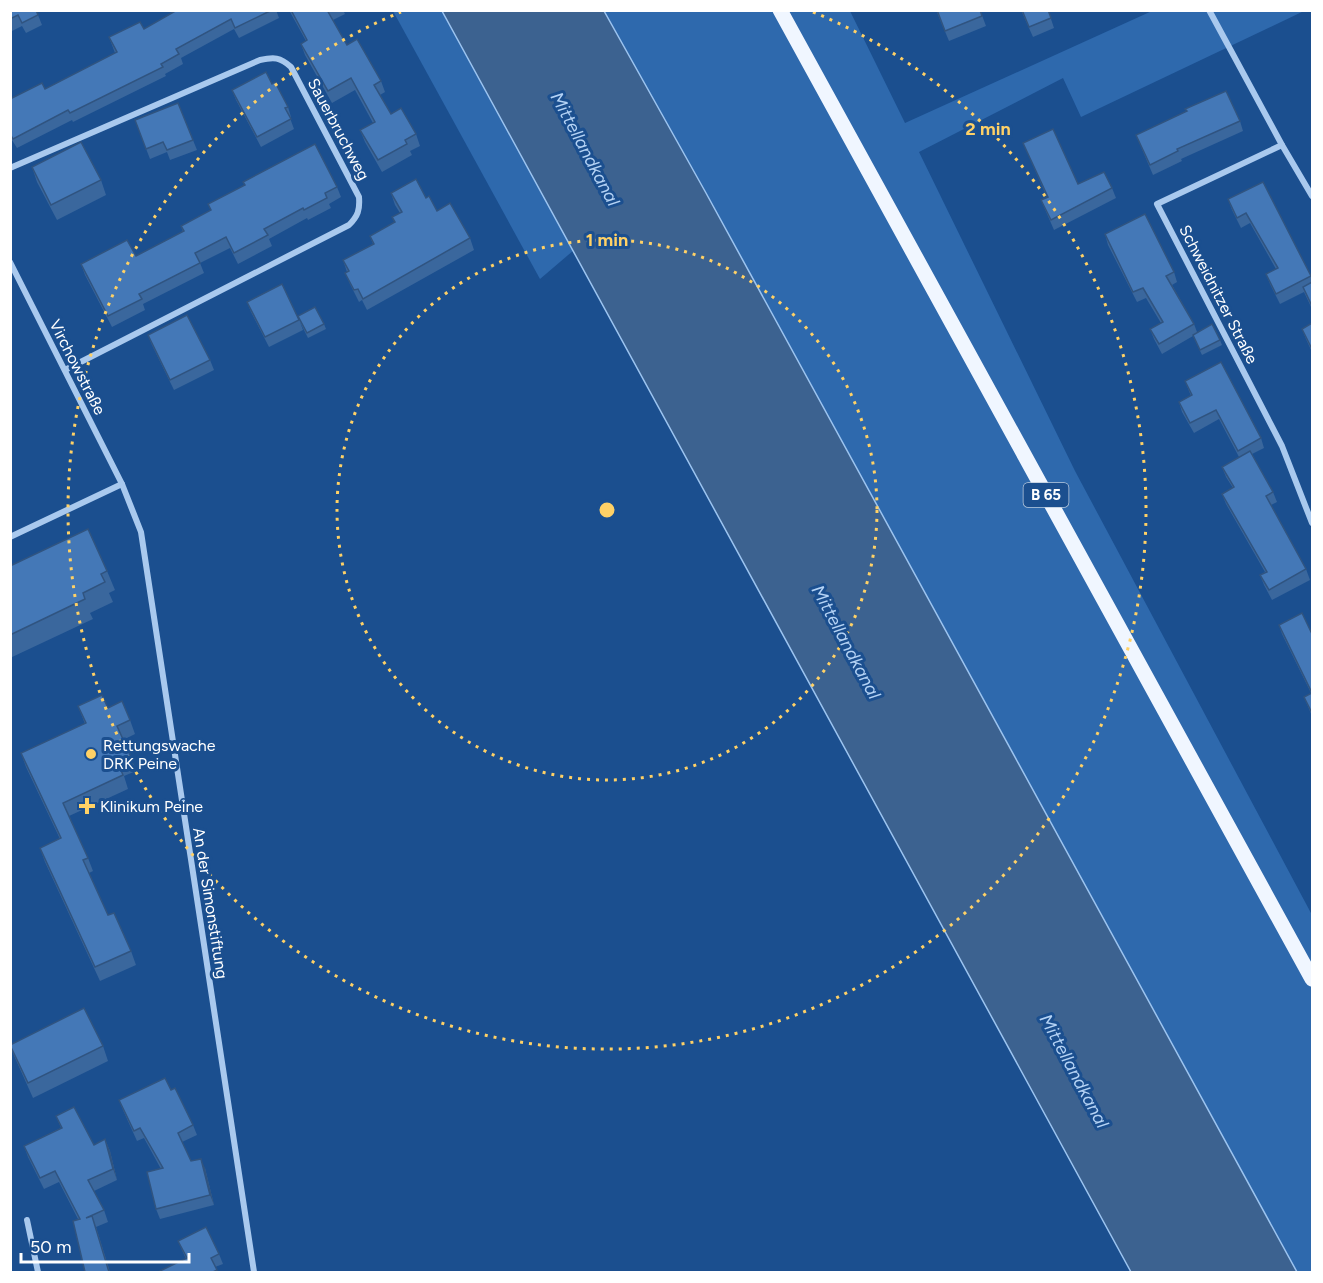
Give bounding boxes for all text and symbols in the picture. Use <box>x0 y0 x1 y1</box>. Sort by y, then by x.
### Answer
street label: Sauerbruchweg <box>304 75 373 183</box>
water label: Mittellandkanal <box>546 88 625 211</box>
text: 2 min <box>965 118 1011 140</box>
street label: Schweidnitzer Straße <box>1175 222 1262 367</box>
text: 1 min <box>586 229 628 251</box>
street label: Virchowstraße <box>45 316 110 418</box>
road number: B 65 <box>1024 483 1068 507</box>
centre of rings <box>597 500 617 520</box>
water label: Mittellandkanal <box>807 581 886 704</box>
place label: Rettungswache DRK Peine <box>103 736 216 773</box>
marker: Rettungswache DRK Peine <box>84 747 98 761</box>
marker: Klinikum Peine <box>78 797 96 815</box>
place label: Klinikum Peine <box>100 797 203 816</box>
street label: An der Simonstiftung <box>189 826 232 980</box>
water label: Mittellandkanal <box>1035 1010 1114 1133</box>
scale bar <box>21 1226 189 1264</box>
text: 50 m <box>30 1236 72 1258</box>

